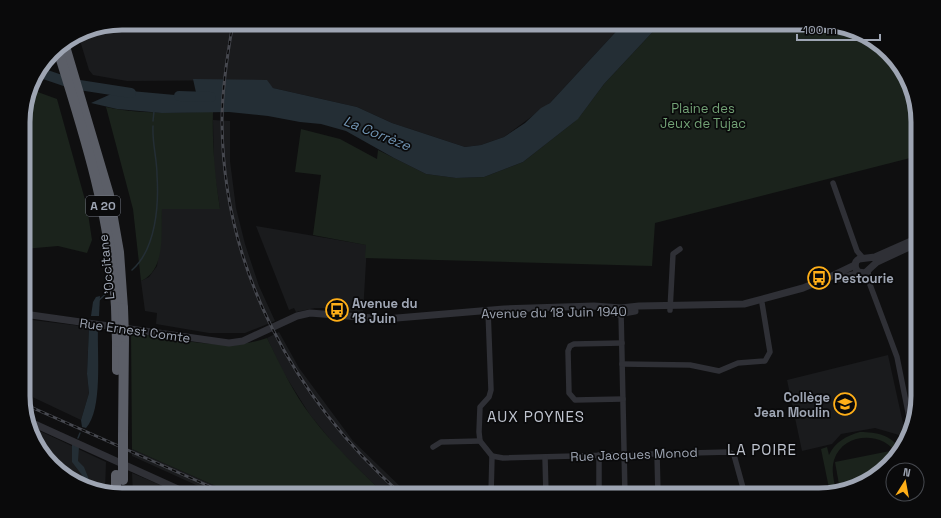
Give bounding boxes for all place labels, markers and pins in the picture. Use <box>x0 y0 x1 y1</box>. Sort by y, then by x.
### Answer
bus stop icon: Pestourie <box>806 265 832 291</box>
place label: Pestourie <box>834 270 894 287</box>
place label: Avenue du 18 Juin <box>352 295 418 327</box>
bus stop icon: Avenue du 18 Juin <box>324 297 350 323</box>
place label: Collège Jean Moulin <box>754 389 830 421</box>
school or university icon: Collège Jean Moulin <box>832 391 858 417</box>

